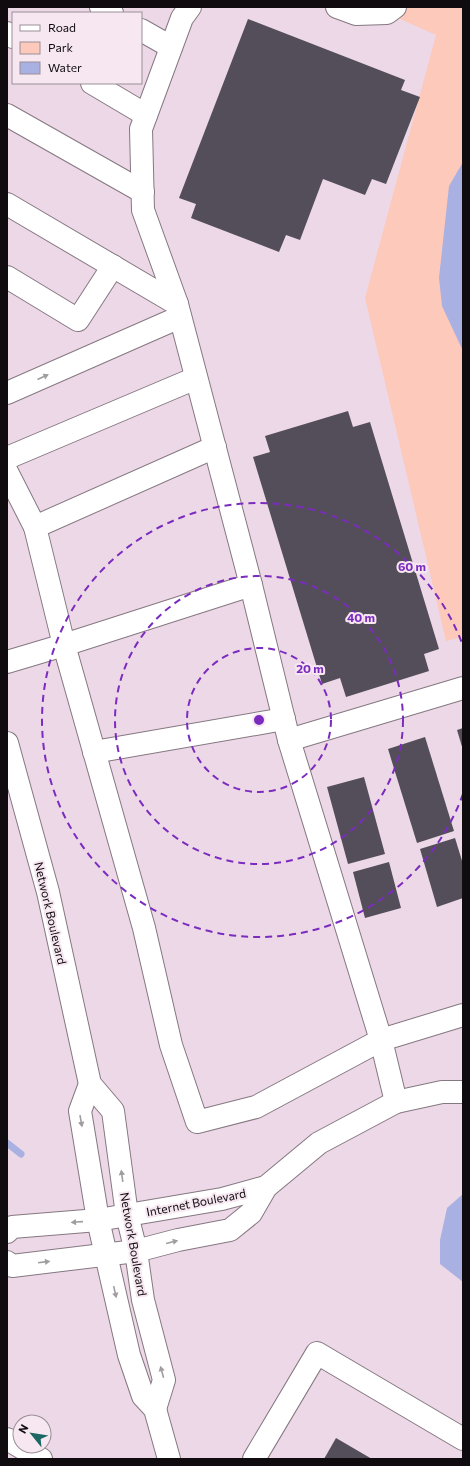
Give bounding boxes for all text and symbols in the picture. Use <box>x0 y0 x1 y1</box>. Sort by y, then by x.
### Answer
legend <box>12 12 142 84</box>
text: Road <box>48 20 76 34</box>
text: Park <box>48 40 74 54</box>
text: Water <box>48 60 82 74</box>
one-way arrow <box>37 374 48 380</box>
text: 60 m <box>398 559 426 573</box>
text: 40 m <box>347 610 375 624</box>
text: 20 m <box>296 661 324 675</box>
centre of rings <box>252 713 266 727</box>
street label: Network Boulevard <box>32 860 70 966</box>
one-way arrow <box>79 1115 85 1127</box>
one-way arrow <box>119 1170 125 1182</box>
street label: Internet Boulevard <box>145 1185 247 1219</box>
street label: Network Boulevard <box>118 1191 150 1297</box>
one-way arrow <box>71 1219 83 1225</box>
one-way arrow <box>166 1238 179 1244</box>
one-way arrow <box>38 1259 50 1265</box>
one-way arrow <box>112 1286 118 1298</box>
one-way arrow <box>159 1366 165 1378</box>
north arrow <box>12 1414 52 1454</box>
text: N <box>15 1422 31 1436</box>

